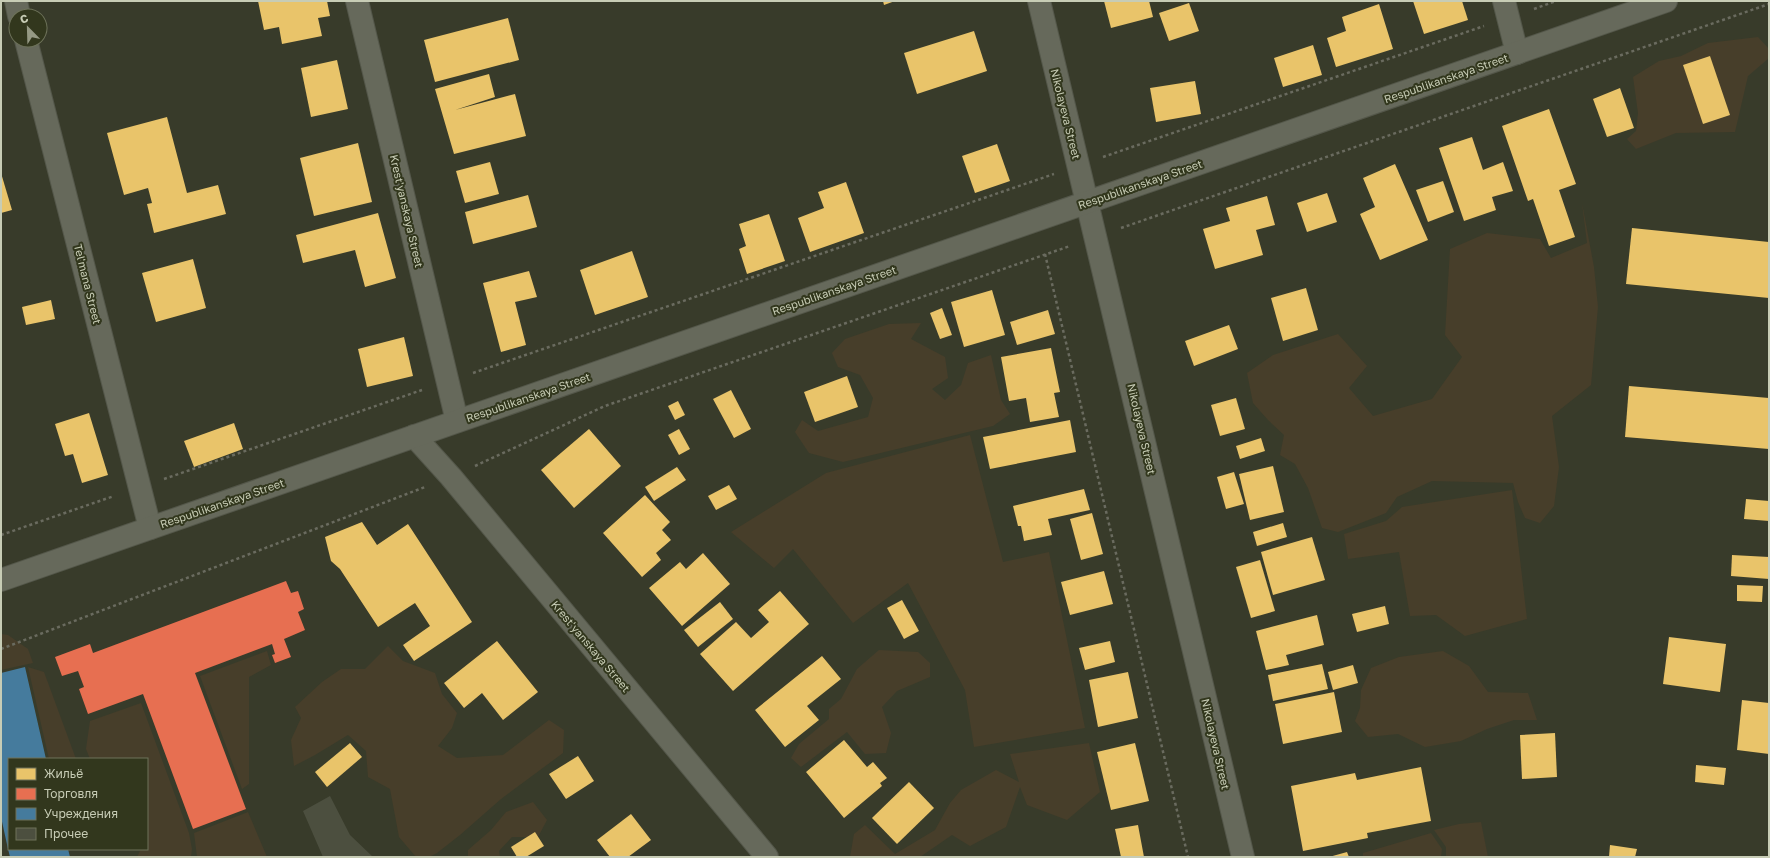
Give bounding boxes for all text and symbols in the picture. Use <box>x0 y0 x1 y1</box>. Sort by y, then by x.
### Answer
north arrow <box>8 8 48 48</box>
text: С <box>18 11 30 26</box>
street label: Respublikanskaya Street <box>1382 51 1510 105</box>
street label: Nikolayeva Street <box>1048 67 1084 161</box>
street label: Krest'yanskaya Street <box>388 153 426 269</box>
street label: Respublikanskaya Street <box>1076 157 1204 211</box>
street label: Tel'mana Street <box>72 243 104 325</box>
street label: Respublikanskaya Street <box>770 263 898 317</box>
street label: Respublikanskaya Street <box>464 370 592 424</box>
street label: Nikolayeva Street <box>1125 382 1159 476</box>
street label: Respublikanskaya Street <box>158 476 286 530</box>
street label: Krest'yanskaya Street <box>549 598 633 694</box>
street label: Nikolayeva Street <box>1199 697 1233 791</box>
legend <box>8 758 148 850</box>
text: Жильё <box>44 766 83 781</box>
text: Торговля <box>44 786 98 801</box>
text: Учреждения <box>44 806 118 821</box>
text: Прочее <box>44 826 88 841</box>

